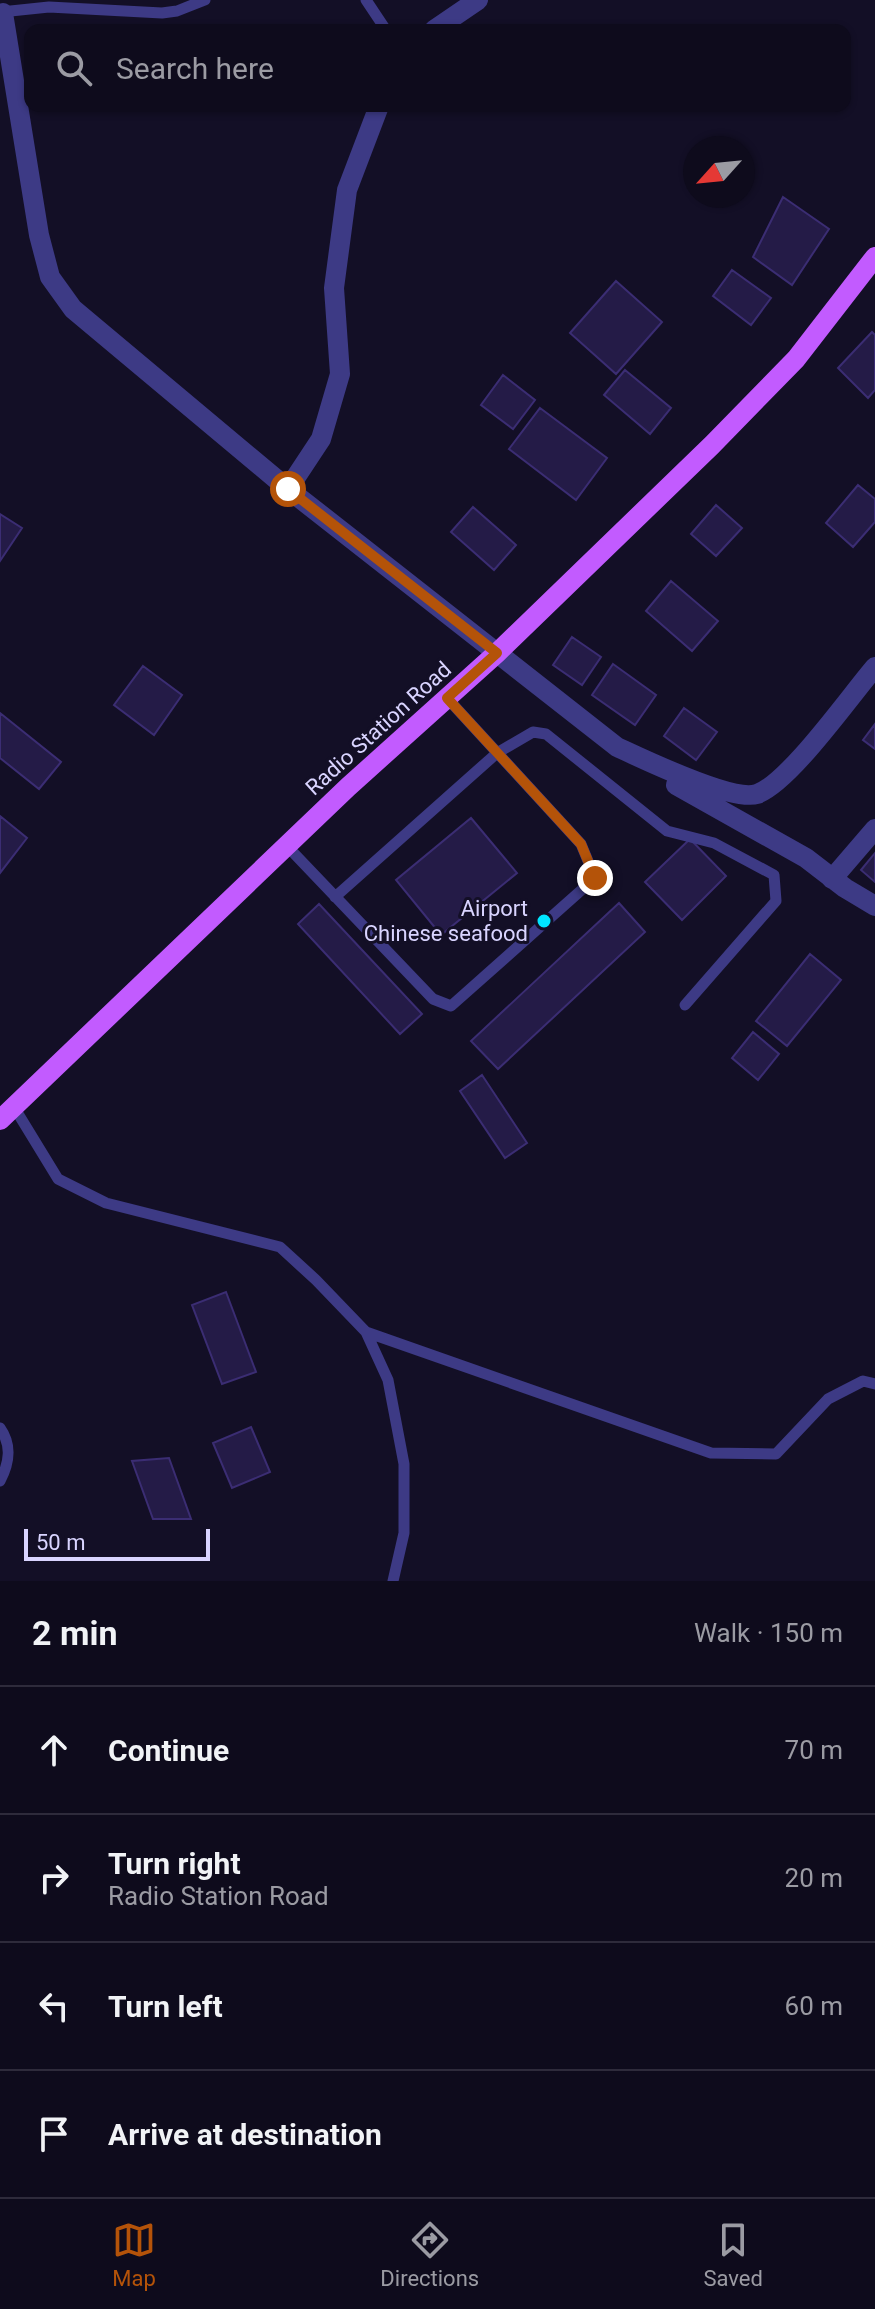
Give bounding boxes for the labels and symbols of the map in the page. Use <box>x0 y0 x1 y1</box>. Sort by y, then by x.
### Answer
north arrow <box>683 136 755 208</box>
route start <box>270 471 306 507</box>
street label: Radio Station Road <box>301 657 456 800</box>
route end <box>577 860 613 896</box>
place label: Airport Chinese seafood <box>364 896 528 946</box>
marker: Airport Chinese seafood <box>535 912 553 930</box>
scale bar <box>24 1525 210 1561</box>

